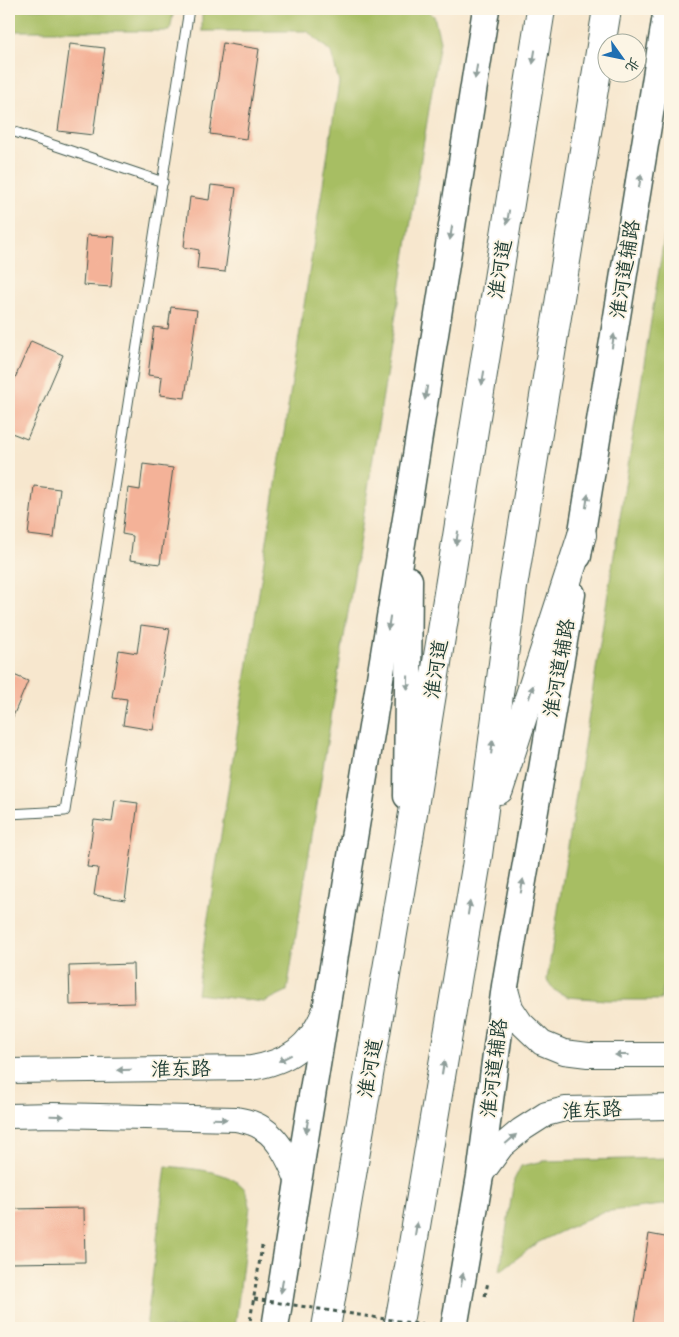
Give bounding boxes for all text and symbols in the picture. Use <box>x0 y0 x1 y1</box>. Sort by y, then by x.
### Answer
north arrow <box>596 32 646 82</box>
one-way arrow <box>529 49 537 65</box>
text: 北 <box>622 54 643 75</box>
one-way arrow <box>471 64 479 80</box>
one-way arrow <box>636 172 644 188</box>
one-way arrow <box>504 210 512 226</box>
street label: 淮河道辅路 <box>605 217 645 320</box>
one-way arrow <box>446 225 454 241</box>
street label: 淮河道 <box>483 237 517 301</box>
one-way arrow <box>610 333 618 349</box>
one-way arrow <box>478 370 486 386</box>
one-way arrow <box>421 386 429 402</box>
one-way arrow <box>584 493 592 509</box>
one-way arrow <box>453 531 461 547</box>
one-way arrow <box>385 615 393 631</box>
street label: 淮河道辅路 <box>538 616 580 719</box>
street label: 淮河道 <box>419 637 453 701</box>
one-way arrow <box>404 675 412 691</box>
one-way arrow <box>528 685 535 700</box>
one-way arrow <box>489 739 497 755</box>
one-way arrow <box>518 877 526 893</box>
one-way arrow <box>466 900 474 916</box>
street label: 淮河道辅路 <box>475 1016 513 1119</box>
street label: 淮河道 <box>352 1036 388 1100</box>
one-way arrow <box>613 1051 629 1059</box>
one-way arrow <box>278 1054 292 1062</box>
street label: 淮东路 <box>151 1056 212 1082</box>
one-way arrow <box>439 1060 447 1076</box>
one-way arrow <box>116 1066 132 1074</box>
street label: 淮东路 <box>561 1096 624 1124</box>
one-way arrow <box>50 1112 66 1120</box>
one-way arrow <box>212 1115 228 1123</box>
one-way arrow <box>303 1118 311 1134</box>
one-way arrow <box>504 1133 517 1144</box>
one-way arrow <box>412 1220 420 1236</box>
one-way arrow <box>459 1272 467 1288</box>
one-way arrow <box>278 1278 286 1294</box>

